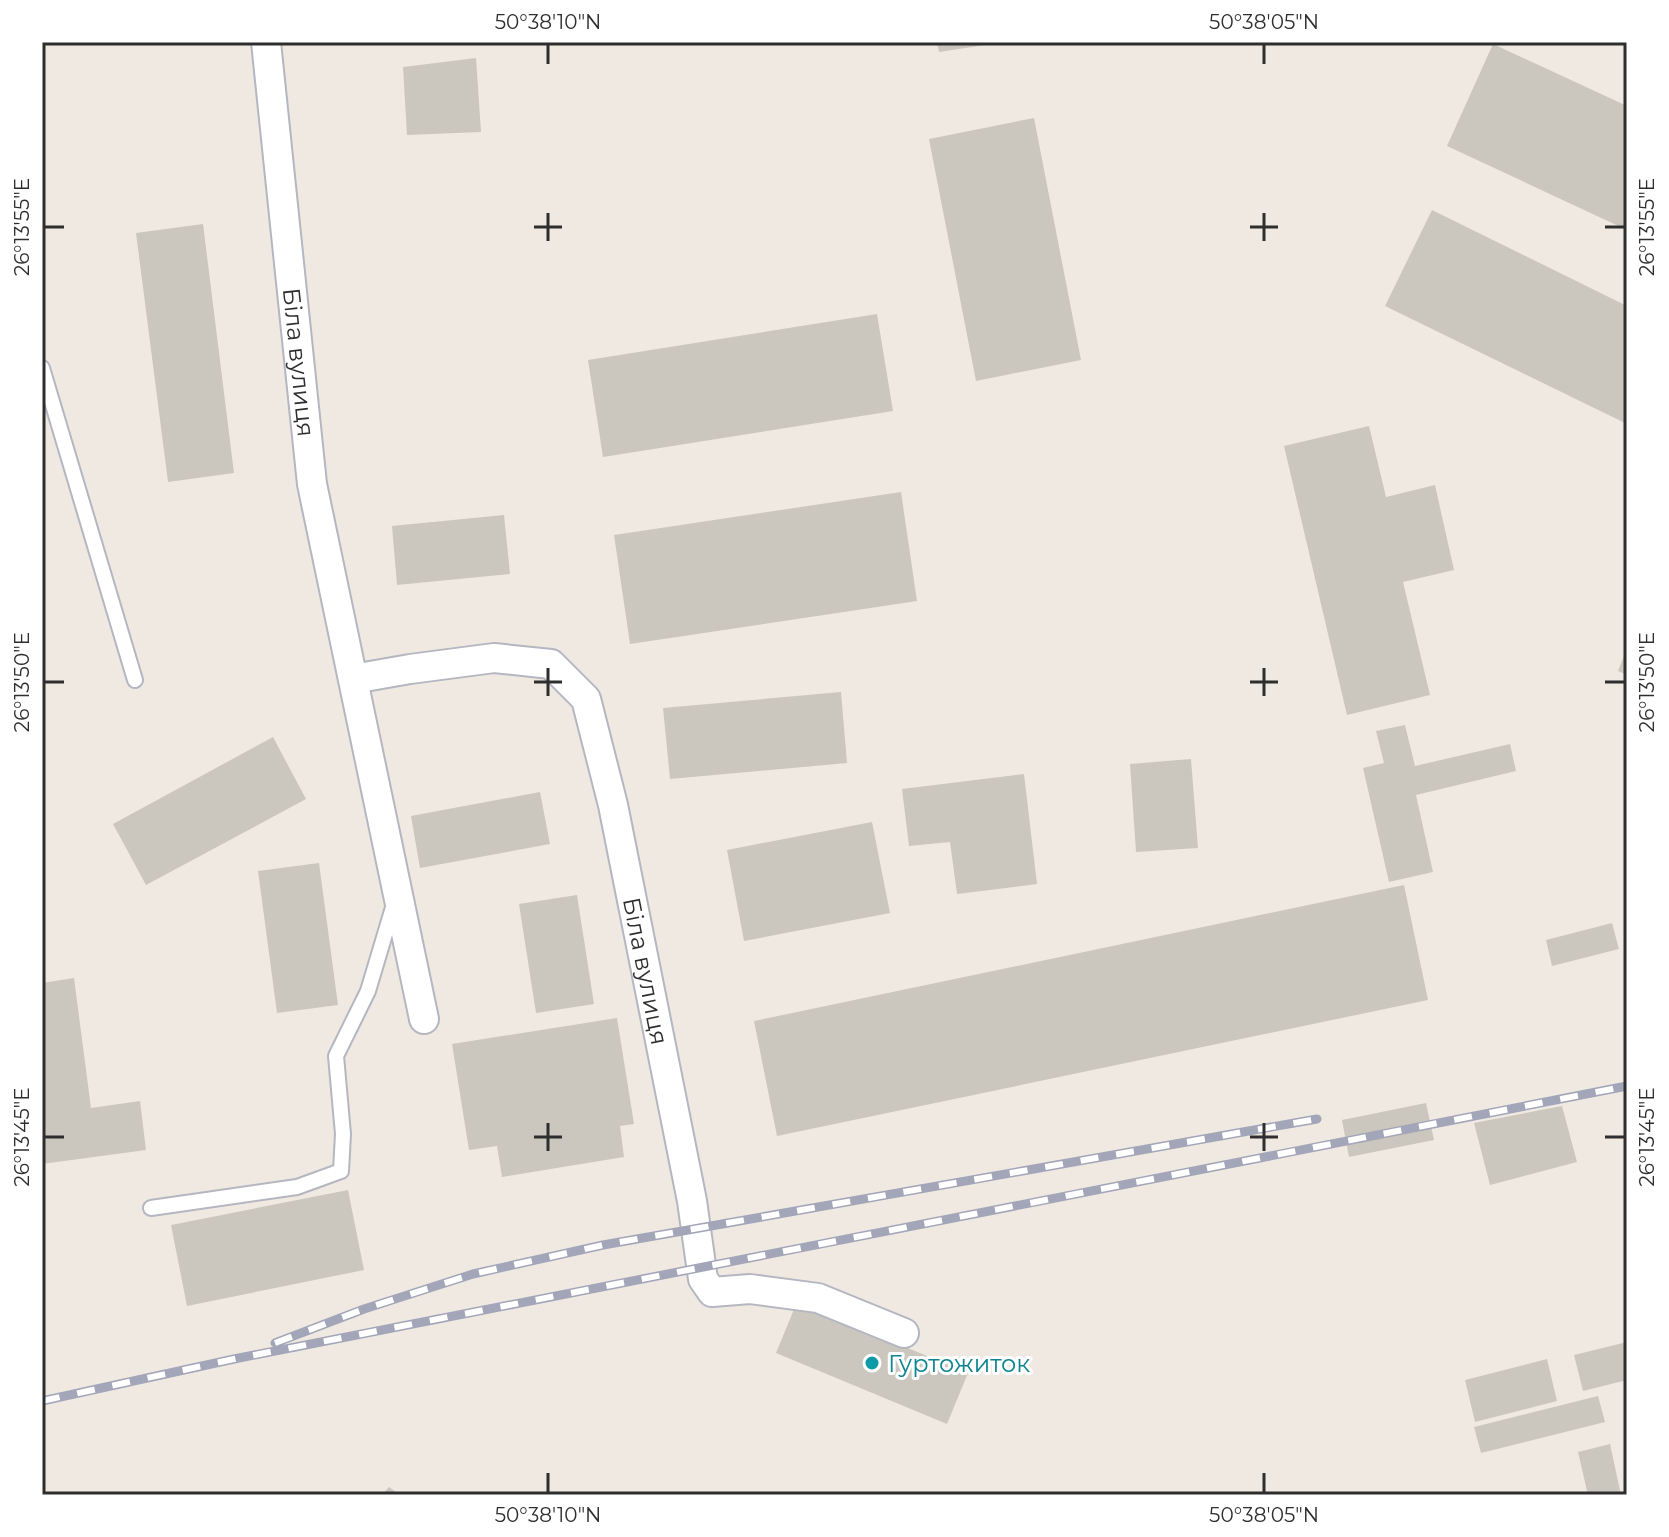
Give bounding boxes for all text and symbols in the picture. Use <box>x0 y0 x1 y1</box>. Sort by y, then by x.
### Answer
text: 50°38'10"N <box>495 10 601 34</box>
text: 50°38'05"N <box>1209 10 1319 34</box>
text: 26°13'55"E <box>10 178 34 276</box>
text: 26°13'55"E <box>1635 178 1659 276</box>
street label: Біла вулиця <box>277 286 321 438</box>
text: 26°13'50"E <box>10 632 34 732</box>
text: 26°13'50"E <box>1635 632 1659 732</box>
street label: Біла вулиця <box>617 895 675 1047</box>
text: 26°13'45"E <box>10 1087 34 1187</box>
text: 26°13'45"E <box>1635 1087 1659 1187</box>
place label: Гуртожиток <box>888 1349 1030 1378</box>
marker: Гуртожиток <box>863 1354 881 1372</box>
text: 50°38'10"N <box>495 1503 601 1527</box>
text: 50°38'05"N <box>1209 1503 1319 1527</box>

